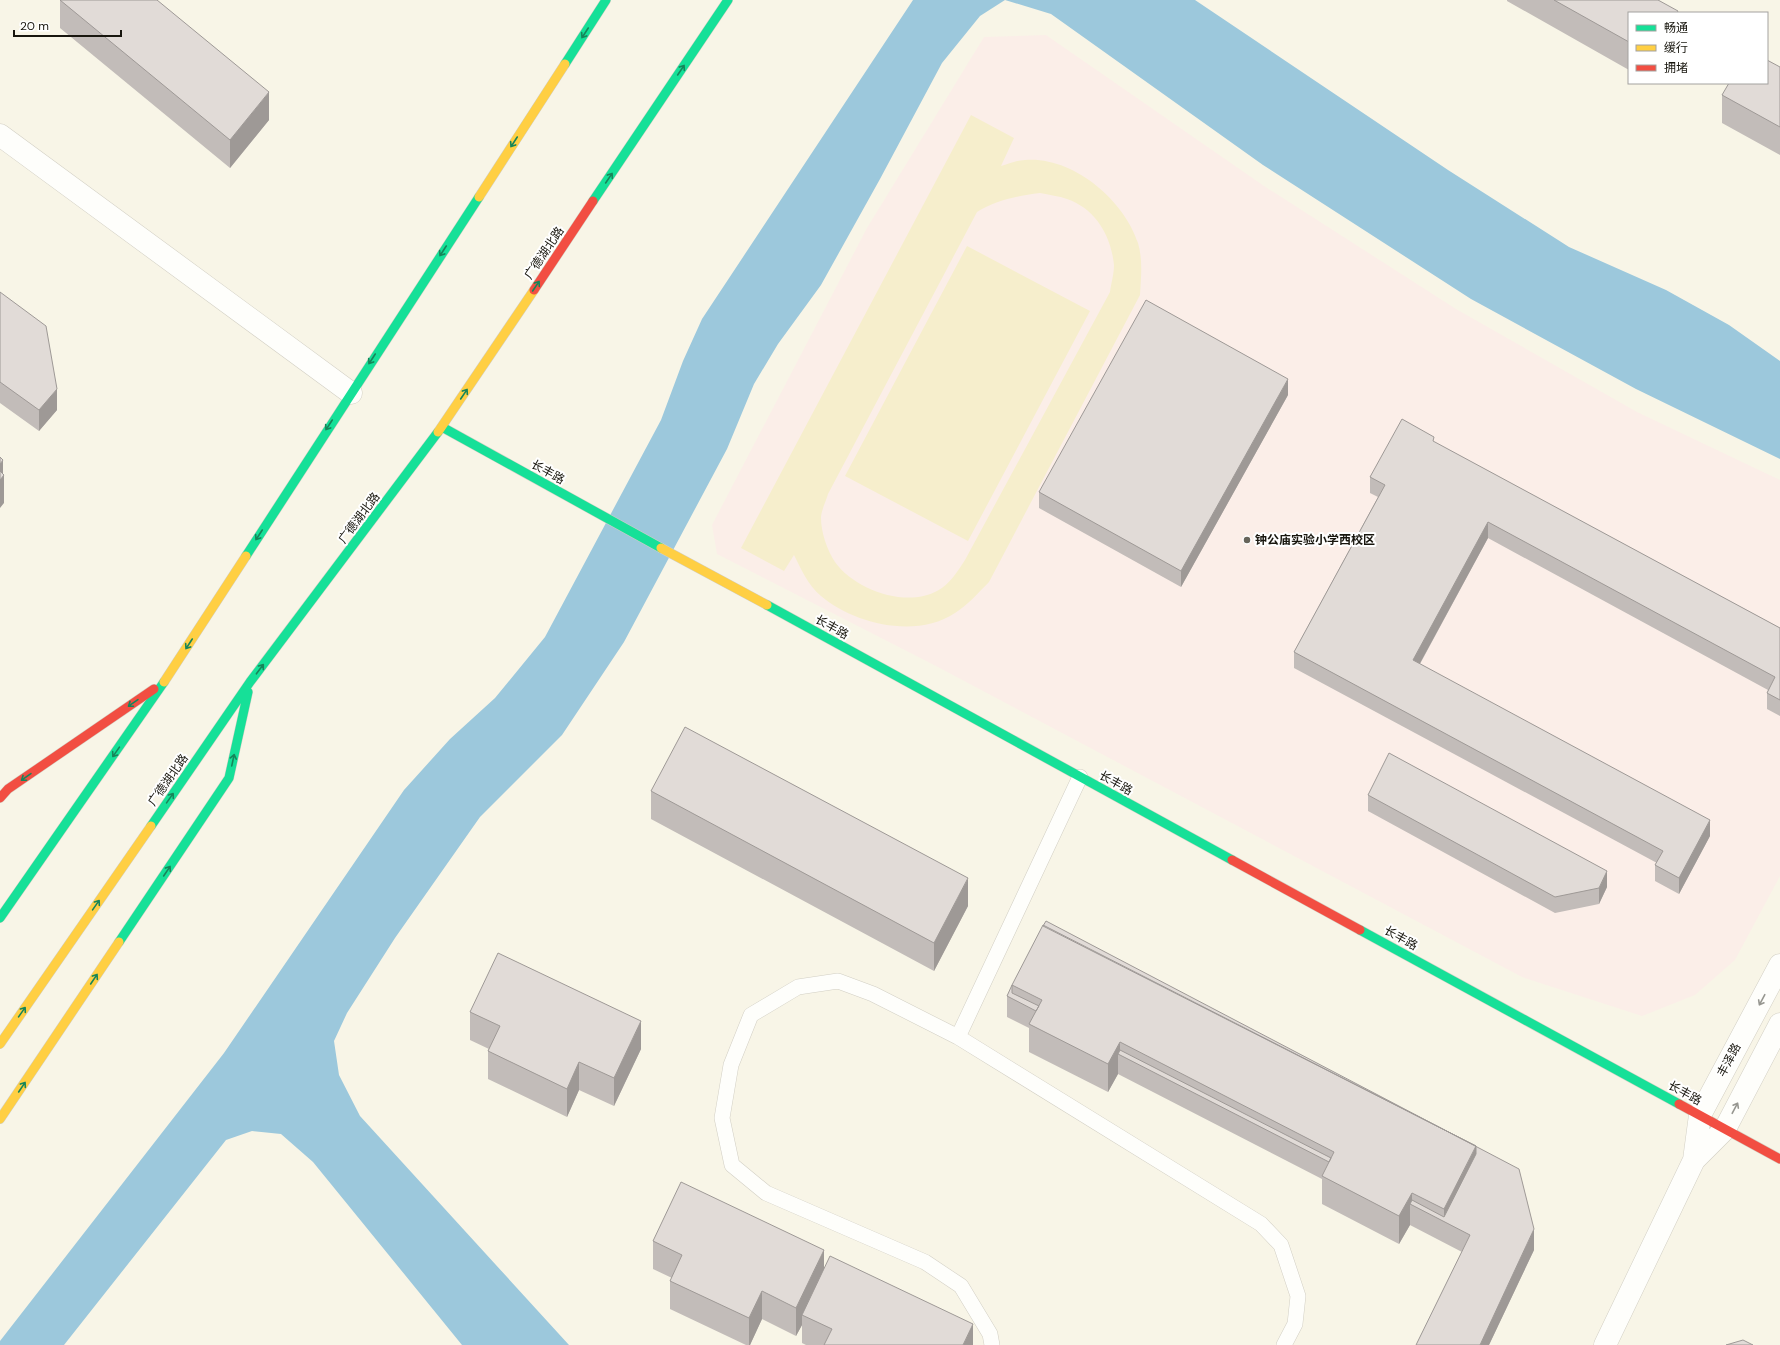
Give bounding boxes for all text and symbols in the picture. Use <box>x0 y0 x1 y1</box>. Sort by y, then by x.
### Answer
scale bar <box>14 12 121 38</box>
legend <box>1628 12 1768 84</box>
text: 20 m <box>20 18 49 34</box>
text: 畅通 <box>1664 20 1688 36</box>
one-way arrow <box>581 27 589 38</box>
text: 缓行 <box>1664 40 1688 56</box>
text: 拥堵 <box>1664 60 1688 76</box>
one-way arrow <box>677 65 685 76</box>
one-way arrow <box>510 136 518 147</box>
one-way arrow <box>605 173 613 184</box>
street label: 广德湖北路 <box>521 224 567 282</box>
one-way arrow <box>439 245 447 256</box>
one-way arrow <box>532 281 540 292</box>
one-way arrow <box>368 354 376 365</box>
one-way arrow <box>460 389 468 400</box>
one-way arrow <box>325 420 334 431</box>
street label: 长丰路 <box>528 456 568 488</box>
street label: 广德湖北路 <box>335 489 383 547</box>
one-way arrow <box>255 529 263 540</box>
place label: 钟公庙实验小学西校区 <box>1255 532 1375 548</box>
marker: 钟公庙实验小学西校区 <box>1242 535 1252 545</box>
street label: 长丰路 <box>812 611 852 643</box>
one-way arrow <box>185 638 193 649</box>
one-way arrow <box>256 663 265 674</box>
one-way arrow <box>128 699 139 707</box>
one-way arrow <box>112 746 120 757</box>
street label: 广德湖北路 <box>144 751 192 809</box>
one-way arrow <box>230 754 238 767</box>
street label: 长丰路 <box>1096 767 1136 799</box>
one-way arrow <box>21 773 32 781</box>
one-way arrow <box>166 793 174 804</box>
one-way arrow <box>163 866 171 877</box>
one-way arrow <box>92 900 100 911</box>
street label: 长丰路 <box>1381 922 1421 954</box>
one-way arrow <box>90 973 98 984</box>
one-way arrow <box>1757 994 1765 1006</box>
one-way arrow <box>18 1007 26 1018</box>
street label: 丰泽路 <box>1713 1040 1745 1080</box>
street label: 长丰路 <box>1665 1077 1705 1109</box>
one-way arrow <box>18 1081 26 1092</box>
one-way arrow <box>1732 1102 1740 1114</box>

